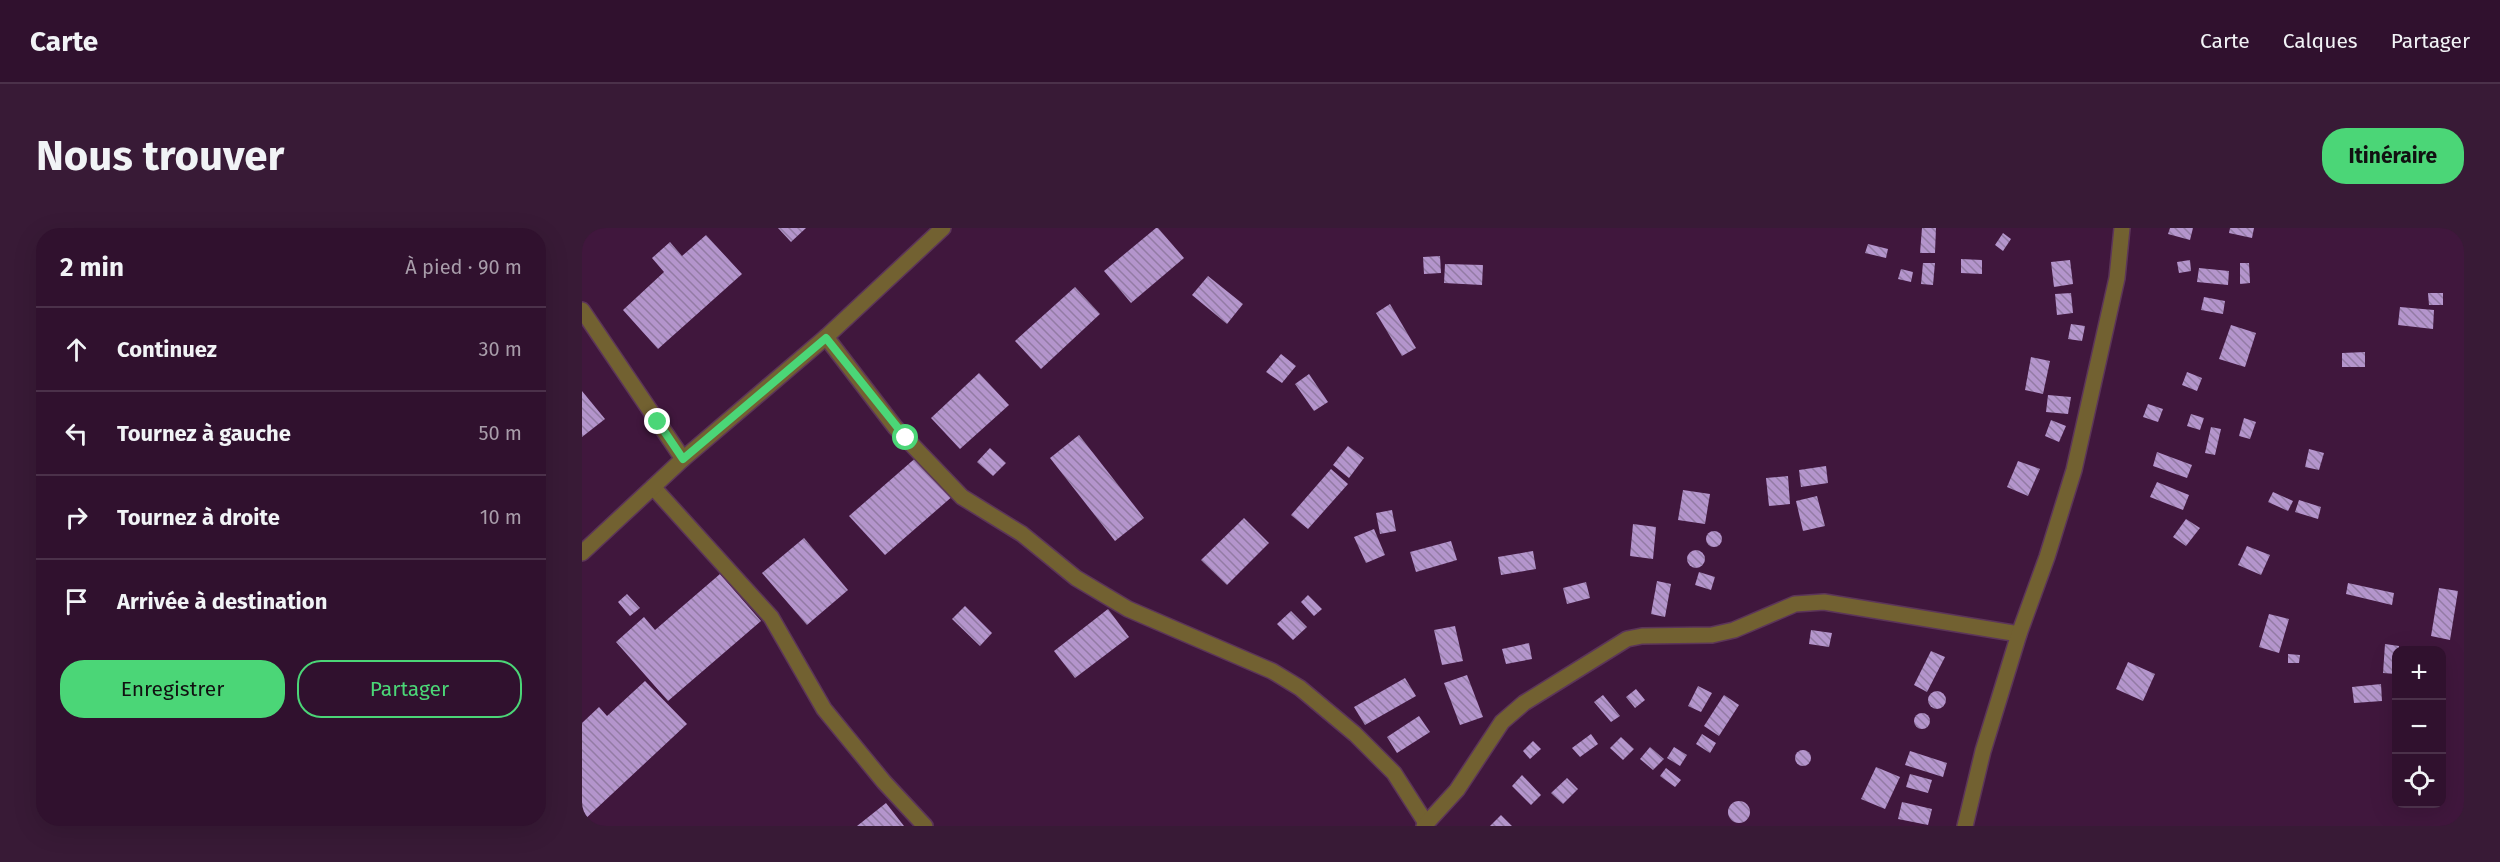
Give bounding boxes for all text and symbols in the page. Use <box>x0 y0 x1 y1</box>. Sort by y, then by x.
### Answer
text: Carte <box>30 25 98 58</box>
text: Carte <box>2200 28 2250 54</box>
text: Calques <box>2283 28 2358 54</box>
text: Partager <box>2391 28 2470 54</box>
button: Itinéraire <box>2322 128 2464 184</box>
text: Nous trouver <box>36 131 284 181</box>
text: 2 min <box>60 252 124 283</box>
text: À pied · 90 m <box>405 255 522 279</box>
icon: ahead <box>60 333 93 366</box>
text: Continuez <box>117 336 217 363</box>
text: 30 m <box>478 337 522 361</box>
route end <box>644 408 670 434</box>
icon: left <box>60 417 93 450</box>
text: Tournez à gauche <box>117 420 291 447</box>
text: 50 m <box>478 421 522 445</box>
route start <box>892 424 918 450</box>
icon: right <box>60 501 93 534</box>
text: Tournez à droite <box>117 504 280 531</box>
text: 10 m <box>480 505 522 529</box>
icon: arrive <box>60 585 93 618</box>
text: Arrivée à destination <box>117 588 327 615</box>
map controls <box>2392 646 2446 808</box>
button: + <box>2392 646 2446 700</box>
button: Enregistrer <box>60 660 285 718</box>
button: Partager <box>297 660 522 718</box>
button: − <box>2392 700 2446 754</box>
button: locate <box>2392 754 2446 808</box>

